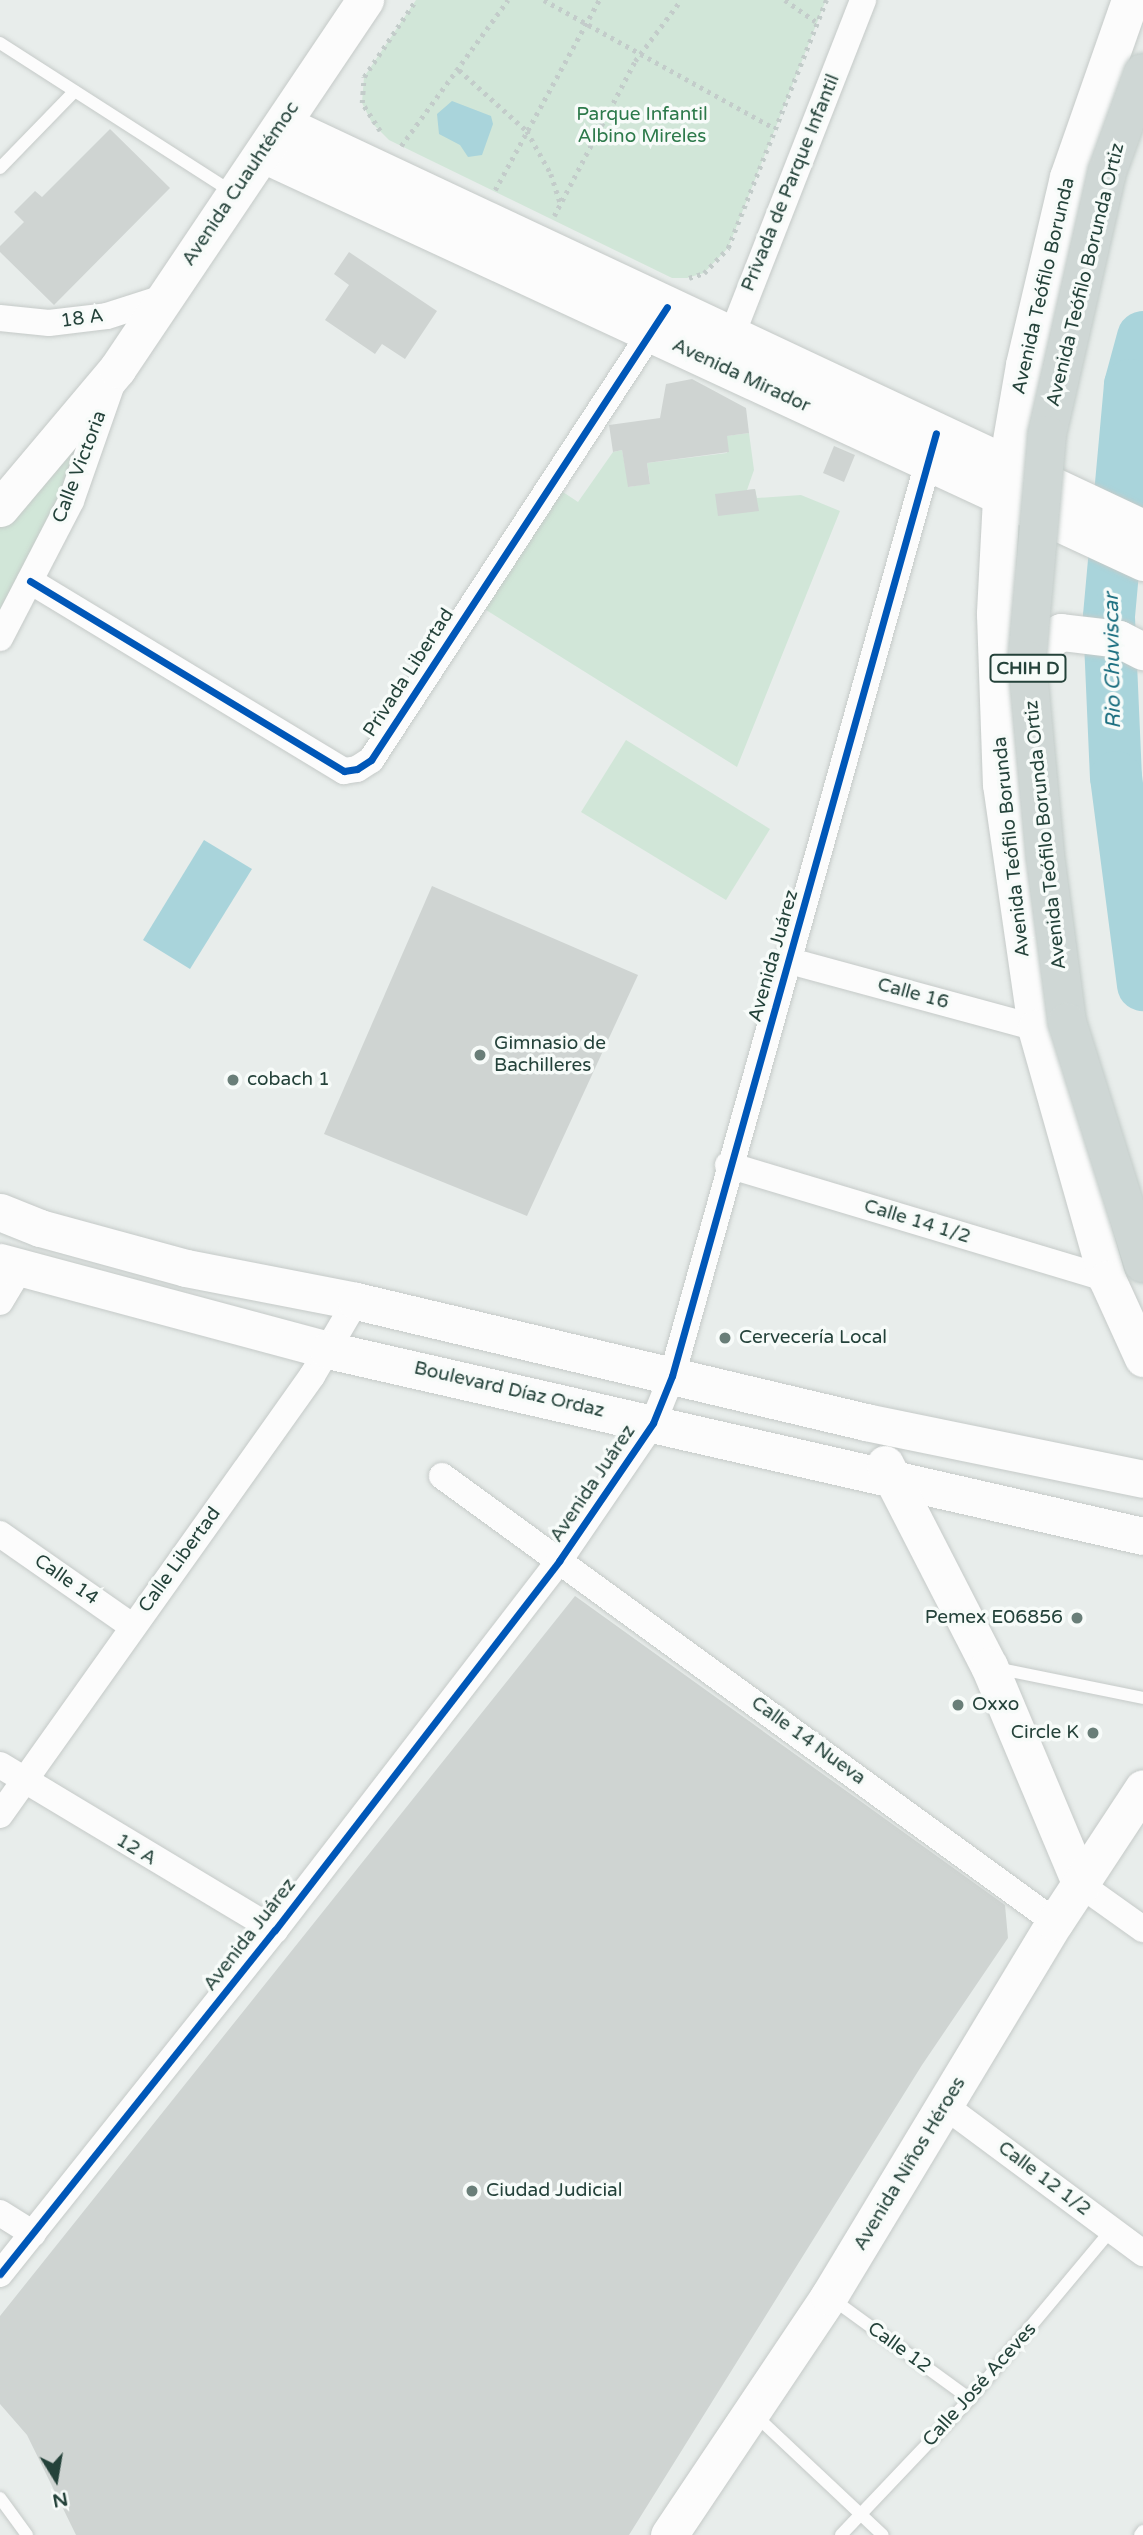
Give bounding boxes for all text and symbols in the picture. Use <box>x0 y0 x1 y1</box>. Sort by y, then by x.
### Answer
street label: Privada de Parque Infantil <box>737 71 845 295</box>
street label: Avenida Cuauhtémoc <box>178 98 304 270</box>
park label: Parque Infantil Albino Mireles <box>576 104 708 148</box>
street label: Avenida Teófilo Borunda Ortiz <box>1042 141 1130 409</box>
street label: Avenida Teófilo Borunda <box>1008 175 1080 397</box>
street label: 18 A <box>59 305 105 333</box>
street label: Avenida Mirador <box>668 334 814 418</box>
street label: Calle Victoria <box>48 408 112 526</box>
water label: Rio Chuviscar <box>1099 593 1127 729</box>
street label: Privada Libertad <box>359 605 459 741</box>
road number: CHIH D <box>988 654 1068 682</box>
street label: Avenida Teófilo Borunda Ortiz <box>1021 699 1071 971</box>
street label: Avenida Teófilo Borunda <box>989 736 1035 958</box>
street label: Avenida Juárez <box>744 887 804 1025</box>
street label: Calle 16 <box>875 974 951 1014</box>
place label: Gimnasio de Bachilleres <box>494 1033 606 1077</box>
marker: Gimnasio de Bachilleres <box>472 1047 488 1063</box>
place label: cobach 1 <box>247 1069 330 1091</box>
marker: cobach 1 <box>225 1072 241 1088</box>
street label: Calle 14 1/2 <box>861 1195 973 1249</box>
place label: Cervecería Local <box>739 1327 887 1349</box>
marker: Cervecería Local <box>717 1330 733 1346</box>
street label: Boulevard Díaz Ordaz <box>412 1357 606 1423</box>
street label: Avenida Juárez <box>545 1421 641 1547</box>
street label: Calle Libertad <box>134 1503 226 1617</box>
street label: Calle 14 <box>30 1550 102 1610</box>
place label: Pemex E06856 <box>925 1607 1063 1629</box>
marker: Pemex E06856 <box>1069 1610 1085 1626</box>
street label: Calle 14 Nueva <box>746 1692 870 1790</box>
place label: Oxxo <box>972 1694 1019 1716</box>
marker: Oxxo <box>950 1697 966 1713</box>
place label: Circle K <box>1011 1722 1079 1744</box>
marker: Circle K <box>1085 1725 1101 1741</box>
street label: 12 A <box>112 1829 160 1871</box>
street label: Avenida Juárez <box>199 1874 301 1996</box>
street label: Avenida Niños Héroes <box>849 2073 971 2255</box>
street label: Calle 12 1/2 <box>993 2137 1095 2221</box>
place label: Ciudad Judicial <box>486 2180 623 2202</box>
marker: Ciudad Judicial <box>464 2183 480 2199</box>
street label: Calle 12 <box>863 2317 935 2379</box>
street label: Calle José Aceves <box>918 2318 1042 2452</box>
north arrow <box>21 2444 91 2514</box>
text: N <box>50 2487 70 2512</box>

